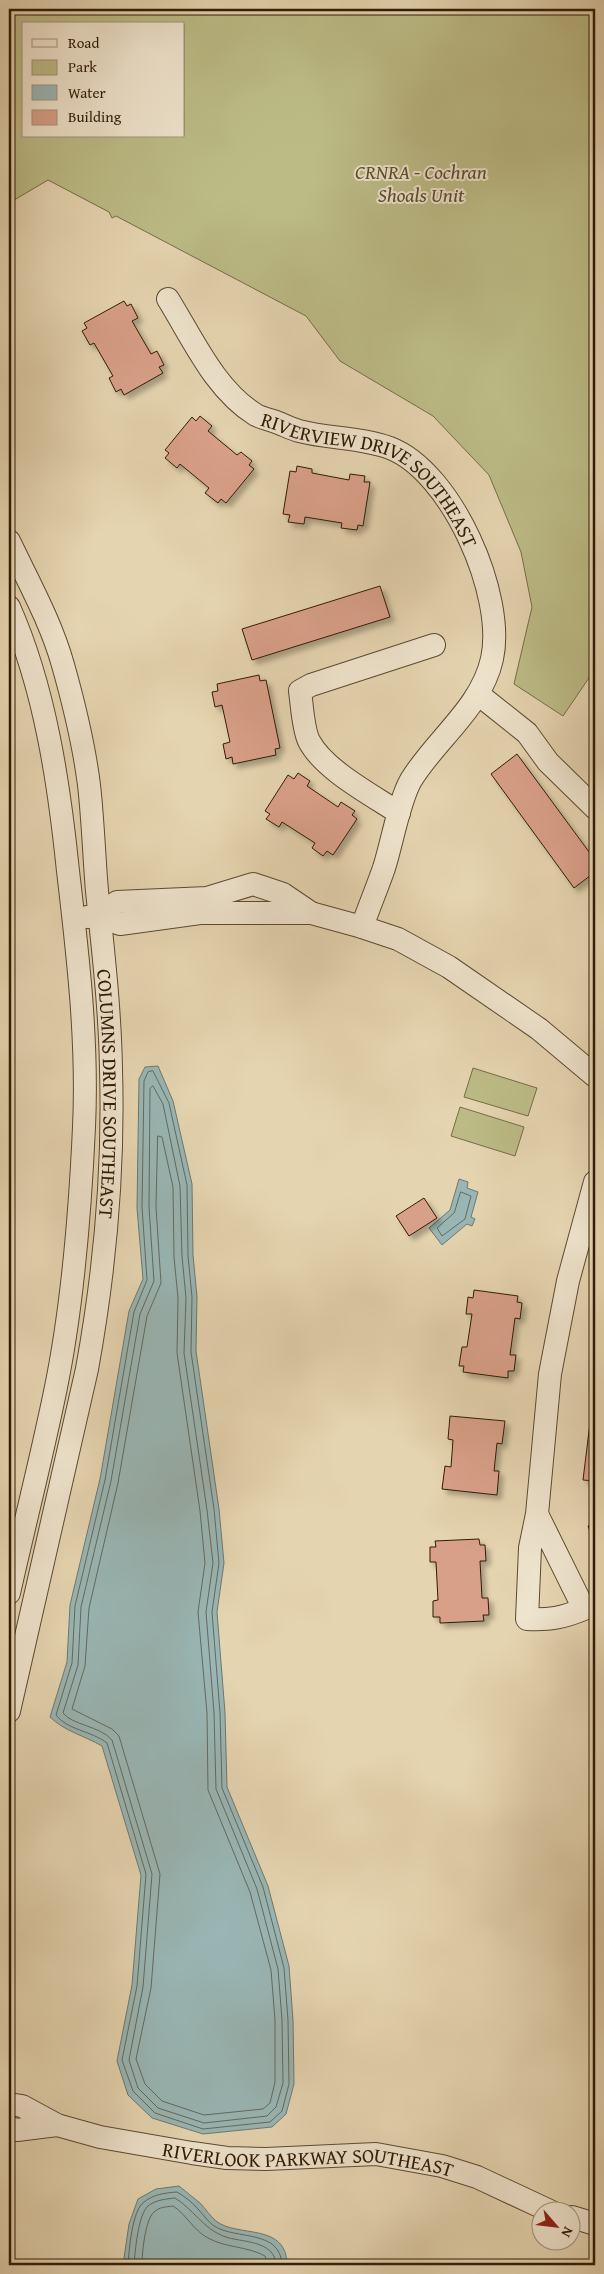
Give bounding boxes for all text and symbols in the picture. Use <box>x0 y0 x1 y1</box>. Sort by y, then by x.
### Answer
legend <box>22 22 185 138</box>
text: Road <box>68 32 99 53</box>
text: Park <box>68 56 97 77</box>
text: Water <box>68 82 106 103</box>
text: Building <box>68 106 122 127</box>
park label: CRNRA - Cochran Shoals Unit <box>355 157 487 209</box>
street label: RIVERVIEW DRIVE SOUTHEAST <box>258 404 486 552</box>
street label: COLUMNS DRIVE SOUTHEAST <box>90 968 126 1220</box>
street label: RIVERLOOK PARKWAY SOUTHEAST <box>160 2134 458 2183</box>
north arrow <box>532 2202 582 2252</box>
text: N <box>556 2223 579 2241</box>

